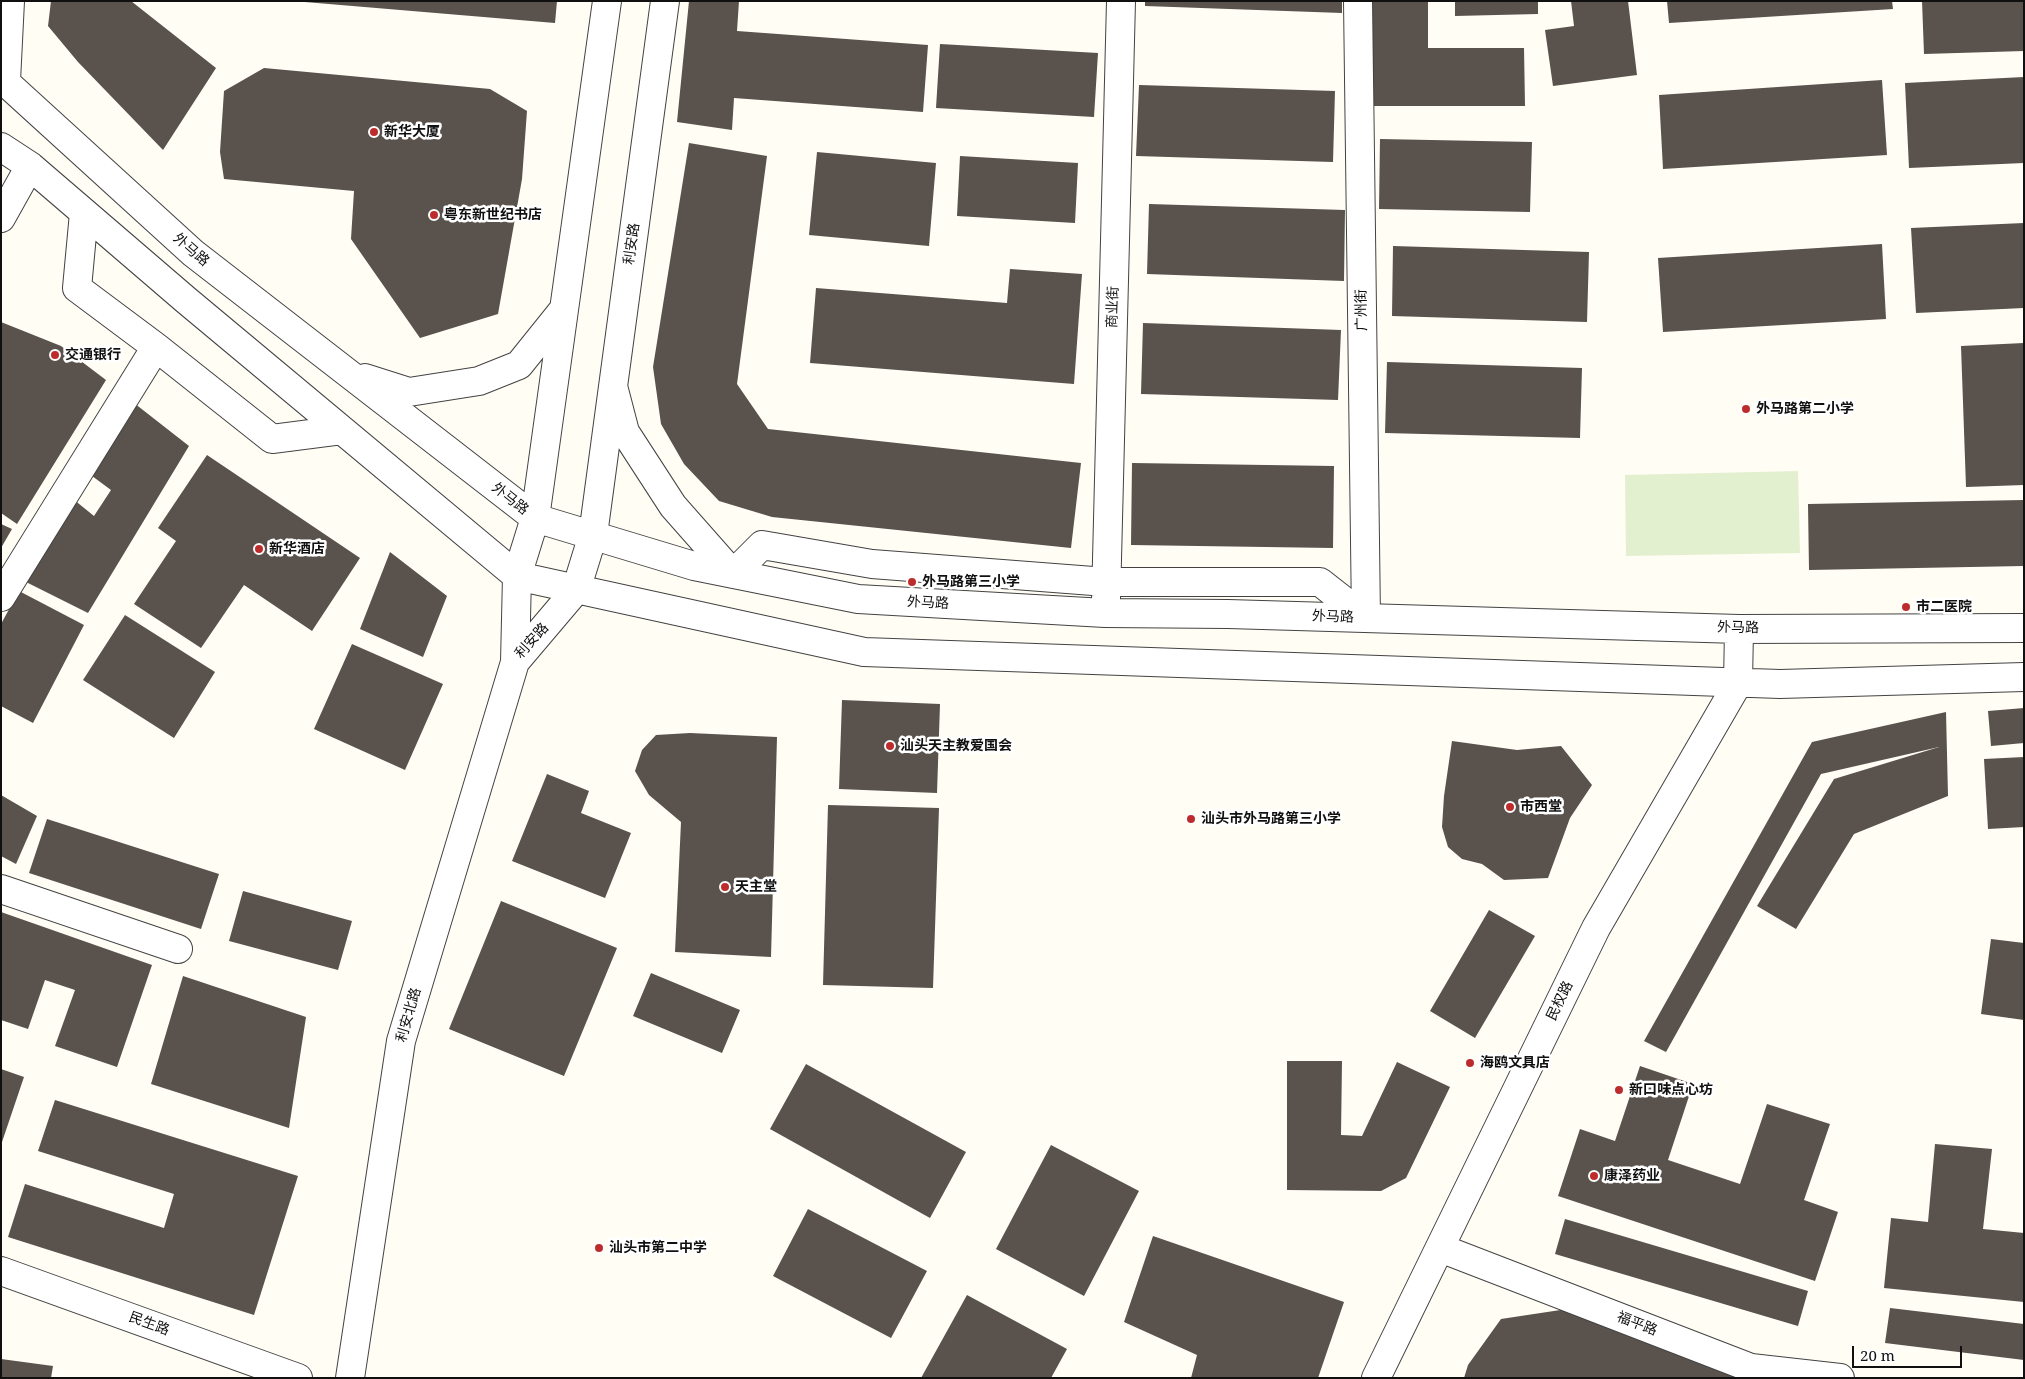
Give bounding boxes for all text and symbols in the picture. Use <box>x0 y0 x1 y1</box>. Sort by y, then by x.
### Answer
place label: 新华大厦 <box>384 124 440 140</box>
marker: 新华大厦 <box>368 126 380 138</box>
place label: 粤东新世纪书店 <box>444 207 542 223</box>
marker: 粤东新世纪书店 <box>428 209 440 221</box>
street label: 利安路 <box>621 222 643 266</box>
street label: 外马路 <box>170 230 212 270</box>
street label: 商业街 <box>1104 286 1122 328</box>
street label: 广州街 <box>1353 289 1371 331</box>
place label: 交通银行 <box>65 347 121 363</box>
marker: 交通银行 <box>49 349 61 361</box>
place label: 外马路第二小学 <box>1756 401 1854 417</box>
marker: 外马路第二小学 <box>1740 403 1752 415</box>
street label: 外马路 <box>488 479 532 519</box>
place label: 新华酒店 <box>269 541 325 557</box>
marker: 新华酒店 <box>253 543 265 555</box>
place label: 外马路第三小学 <box>922 574 1020 590</box>
marker: 外马路第三小学 <box>906 576 918 588</box>
street label: 外马路 <box>907 594 949 612</box>
place label: 市二医院 <box>1916 599 1972 615</box>
marker: 市二医院 <box>1900 601 1912 613</box>
street label: 外马路 <box>1312 608 1354 626</box>
street label: 外马路 <box>1717 619 1759 637</box>
street label: 利安路 <box>512 620 552 662</box>
place label: 汕头天主教爱国会 <box>900 738 1012 754</box>
marker: 汕头天主教爱国会 <box>884 740 896 752</box>
place label: 市西堂 <box>1520 799 1562 815</box>
marker: 市西堂 <box>1504 801 1516 813</box>
place label: 汕头市外马路第三小学 <box>1201 811 1341 827</box>
marker: 汕头市外马路第三小学 <box>1185 813 1197 825</box>
place label: 天主堂 <box>735 879 777 895</box>
marker: 天主堂 <box>719 881 731 893</box>
street label: 民权路 <box>1543 978 1577 1024</box>
street label: 利安北路 <box>393 986 425 1044</box>
place label: 海鸥文具店 <box>1480 1055 1550 1071</box>
marker: 海鸥文具店 <box>1464 1057 1476 1069</box>
place label: 新口味点心坊 <box>1629 1082 1713 1098</box>
marker: 新口味点心坊 <box>1613 1084 1625 1096</box>
place label: 康泽药业 <box>1604 1168 1660 1184</box>
marker: 康泽药业 <box>1588 1170 1600 1182</box>
place label: 汕头市第二中学 <box>609 1240 707 1256</box>
marker: 汕头市第二中学 <box>593 1242 605 1254</box>
street label: 民生路 <box>126 1309 172 1339</box>
street label: 福平路 <box>1614 1309 1660 1339</box>
scale bar <box>1855 1336 1965 1368</box>
text: 20 m <box>1860 1345 1895 1365</box>

